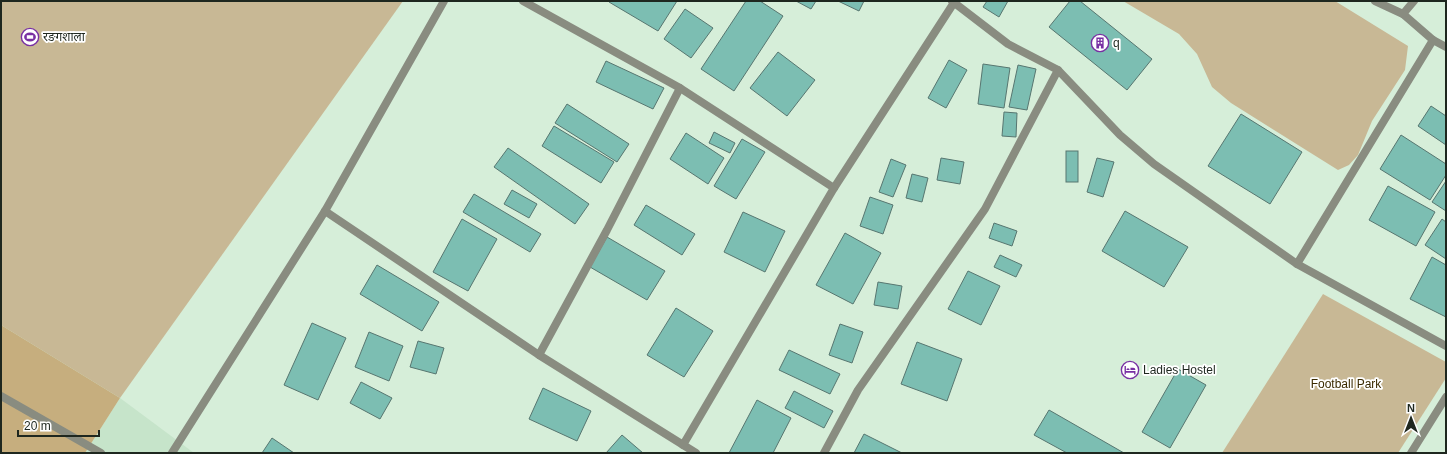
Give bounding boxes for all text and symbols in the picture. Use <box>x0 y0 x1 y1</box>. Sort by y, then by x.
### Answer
sports icon: रङगशाला <box>20 27 40 47</box>
place label: रङगशाला <box>43 30 86 44</box>
building icon: q <box>1090 33 1110 53</box>
place label: q <box>1113 36 1120 50</box>
hotel icon: Ladies Hostel <box>1120 360 1140 380</box>
place label: Ladies Hostel <box>1143 363 1216 377</box>
park label: Football Park <box>1311 377 1382 391</box>
north arrow <box>1391 398 1431 438</box>
text: N <box>1407 402 1415 414</box>
scale bar <box>18 412 99 438</box>
text: 20 m <box>24 419 51 433</box>

